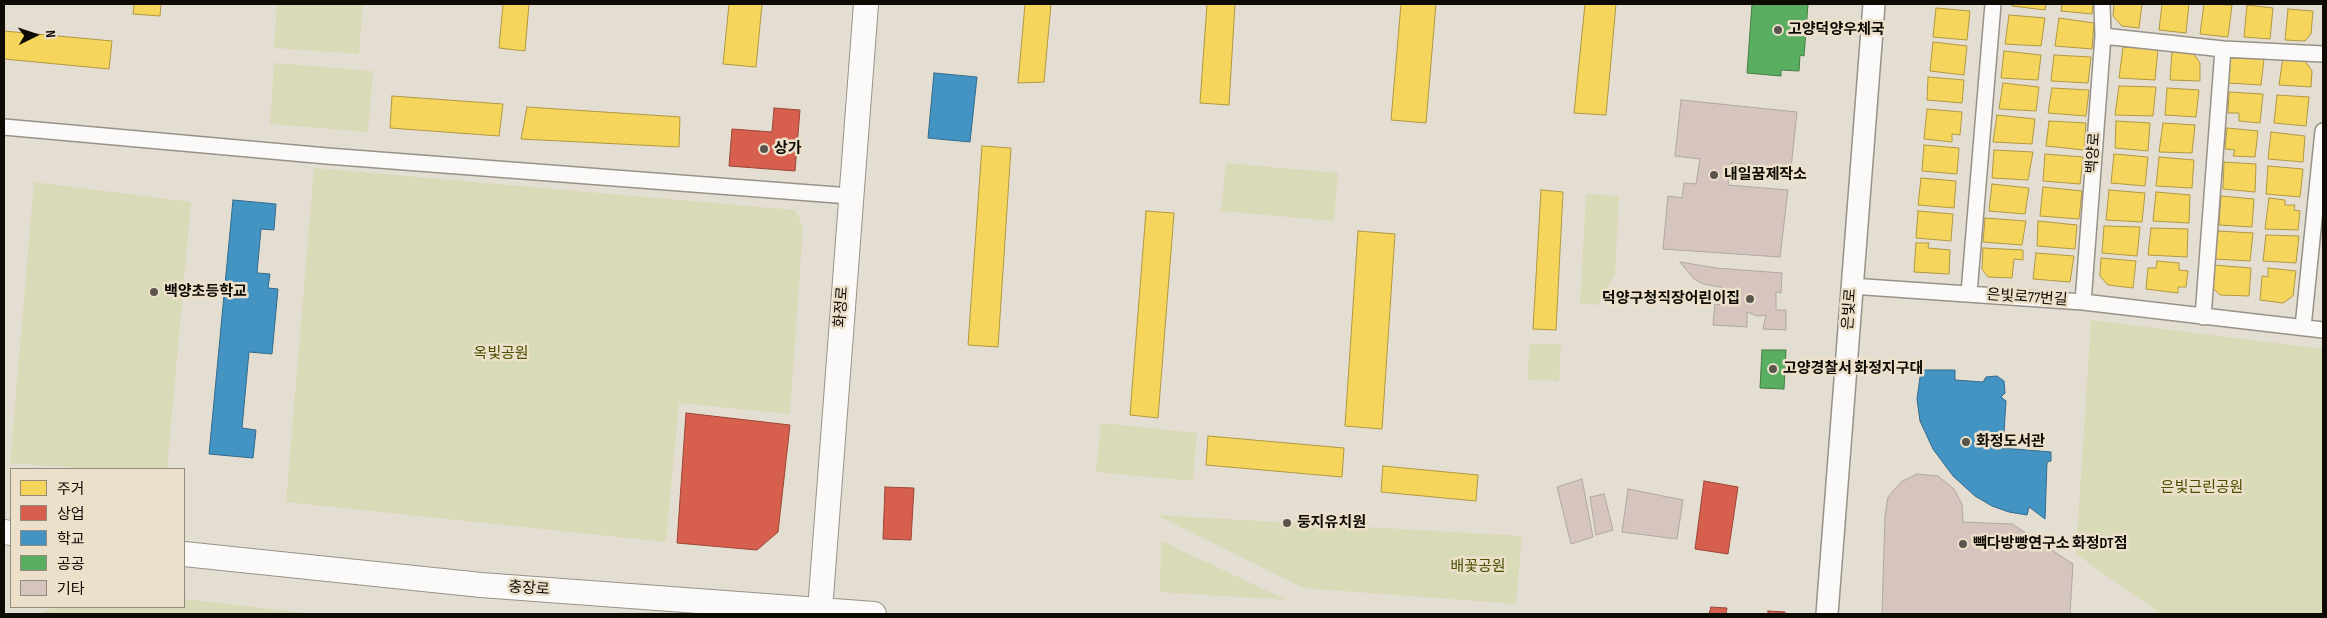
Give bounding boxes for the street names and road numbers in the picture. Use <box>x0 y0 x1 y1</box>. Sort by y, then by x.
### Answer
street label: 백양로 <box>2084 132 2104 174</box>
street label: 화정로 <box>832 286 852 328</box>
street label: 은빛로77번길 <box>1986 286 2068 310</box>
street label: 은빛로 <box>1840 288 1860 330</box>
street label: 충장로 <box>508 579 550 599</box>

